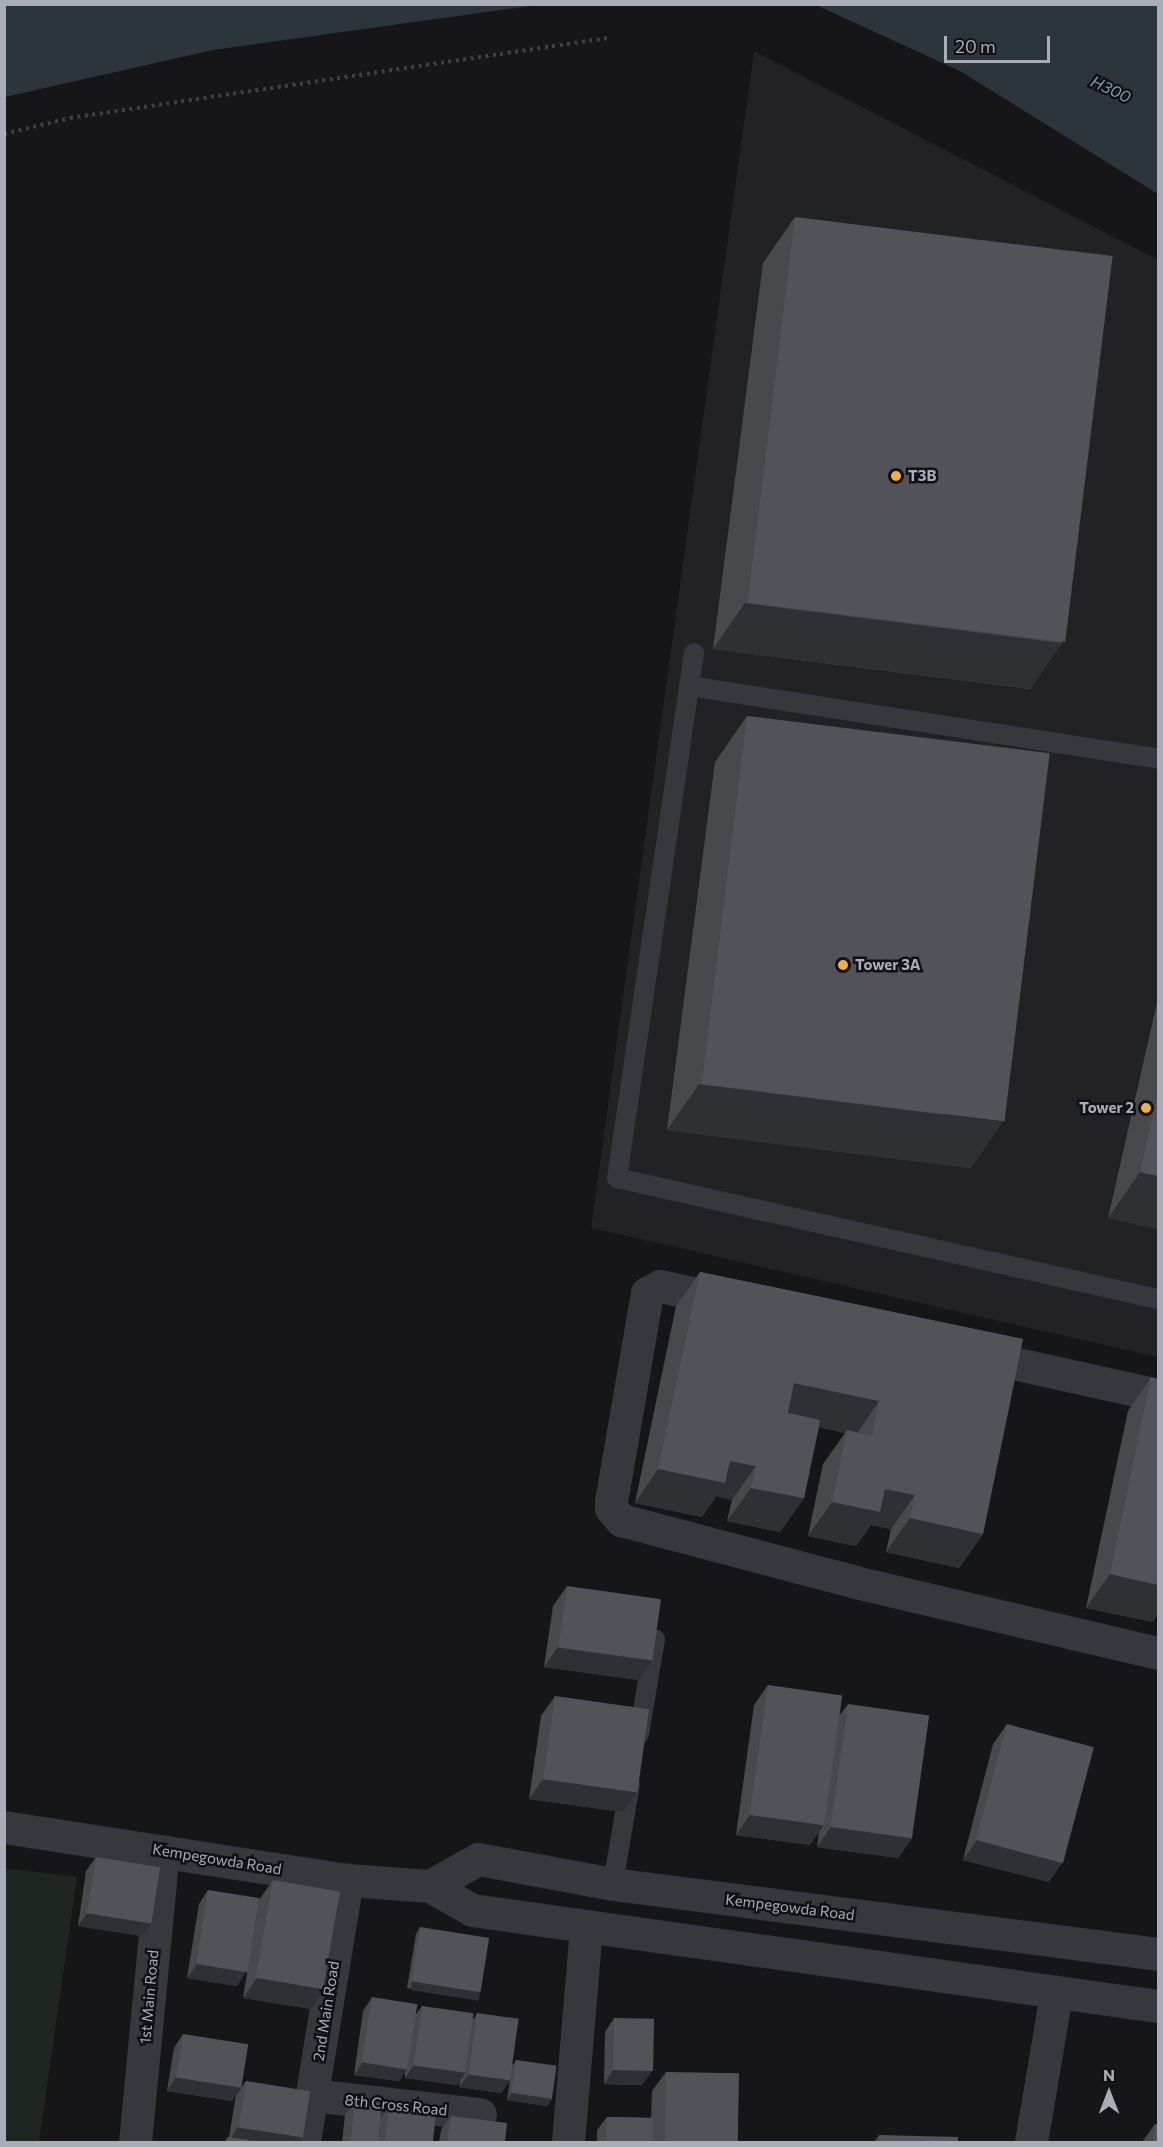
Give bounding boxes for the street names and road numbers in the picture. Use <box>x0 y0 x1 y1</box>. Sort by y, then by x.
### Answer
street label: Kempegowda Road <box>151 1840 283 1878</box>
street label: Kempegowda Road <box>724 1890 856 1924</box>
street label: 1st Main Road <box>136 1949 162 2045</box>
street label: 2nd Main Road <box>309 1960 343 2062</box>
street label: 8th Cross Road <box>344 2091 448 2119</box>

